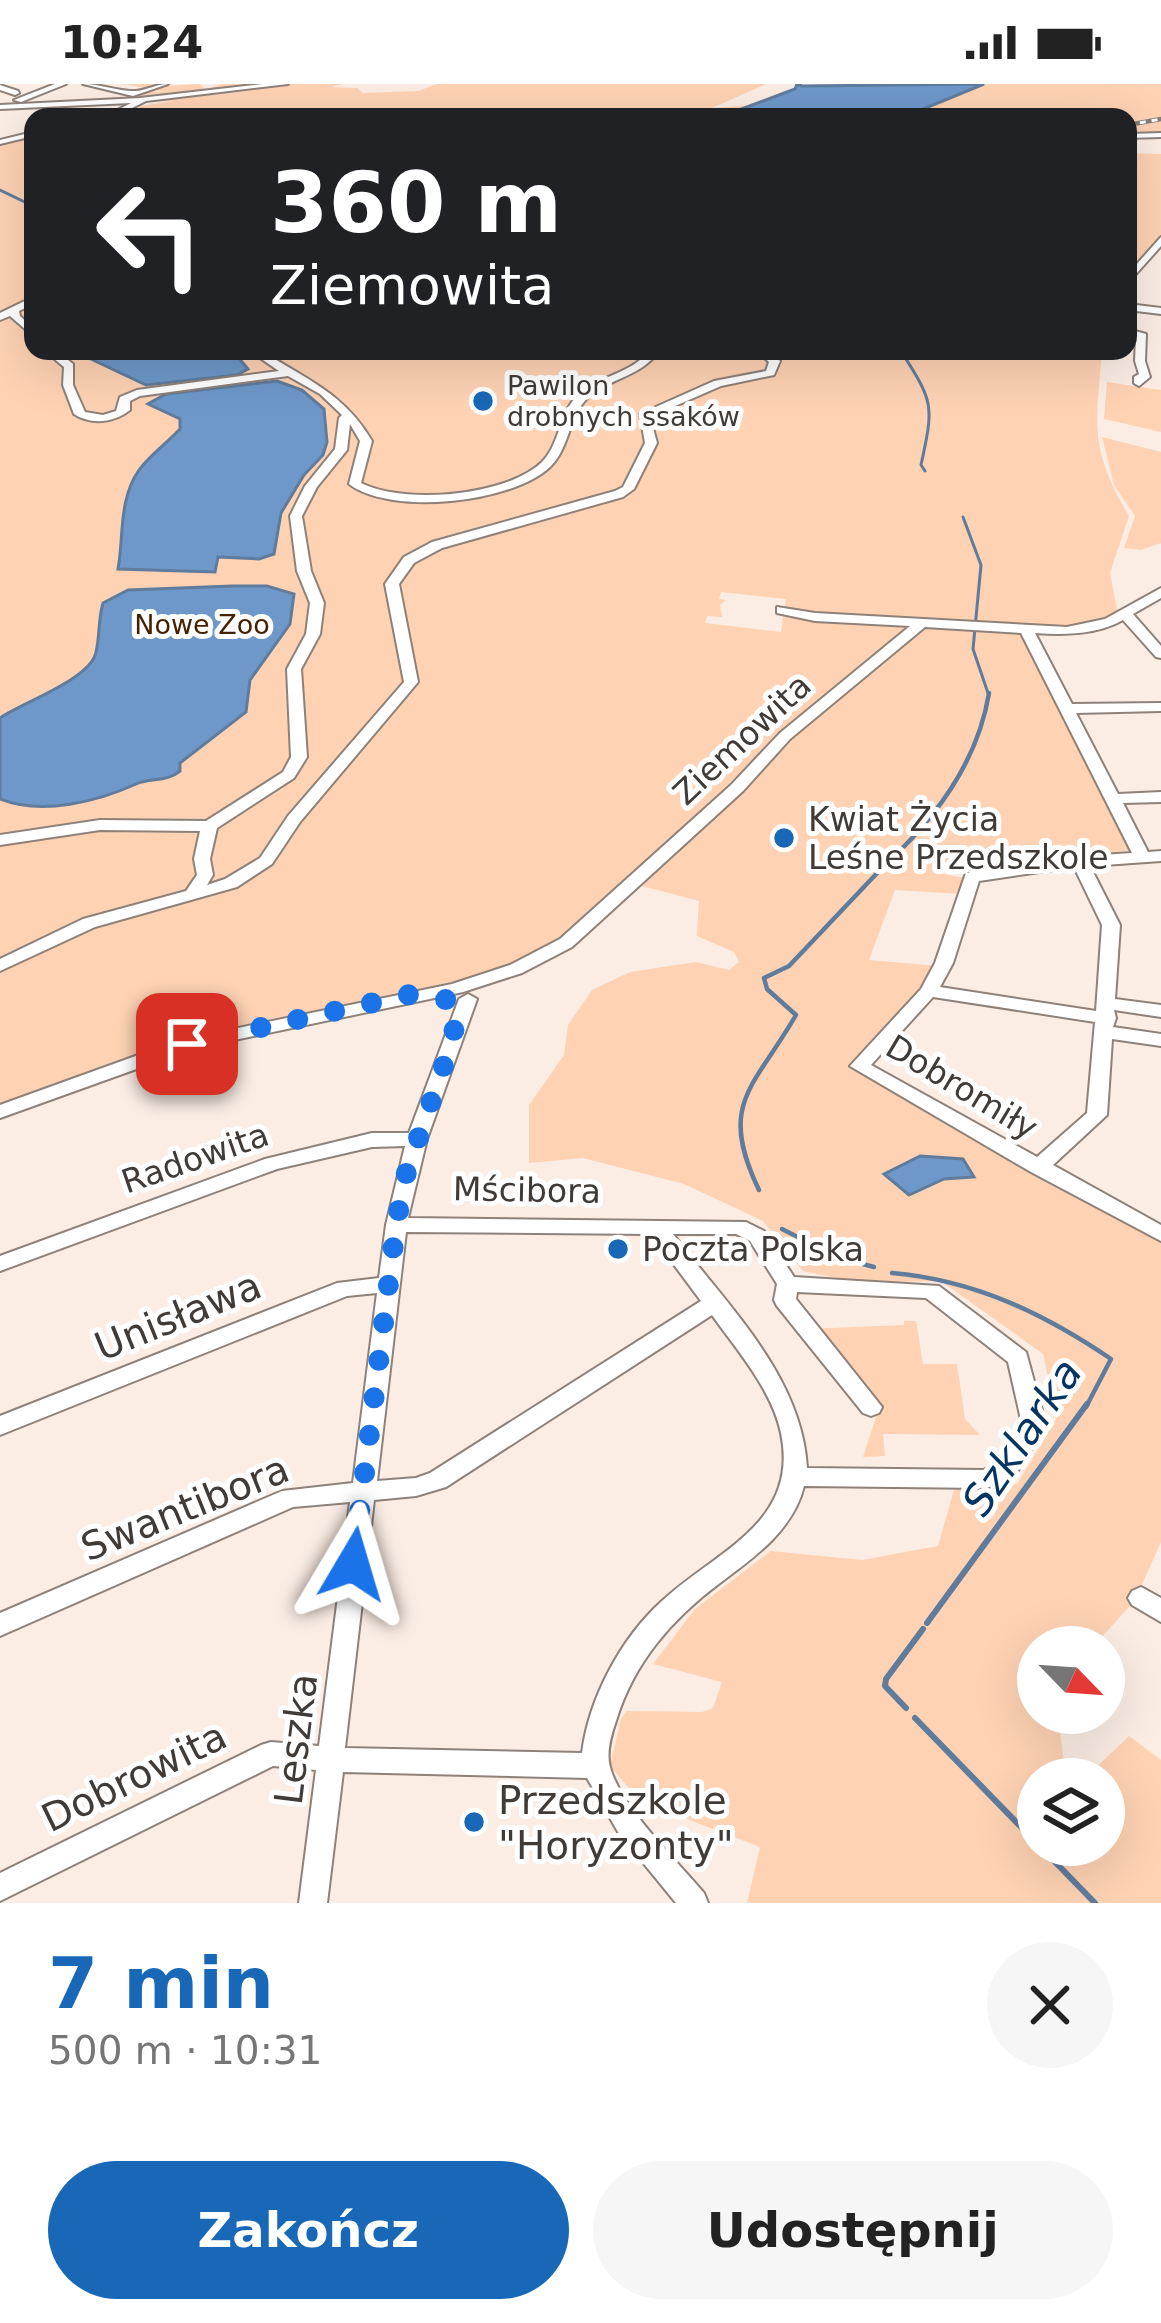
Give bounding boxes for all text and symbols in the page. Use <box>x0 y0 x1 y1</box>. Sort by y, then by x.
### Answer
text: 10:24 <box>60 16 203 69</box>
text: 360 m <box>270 154 562 252</box>
icon: left <box>72 156 228 312</box>
text: Ziemowita <box>270 254 554 317</box>
place label: Pawilon drobnych ssaków <box>507 370 740 432</box>
marker: Pawilon drobnych ssaków <box>470 388 496 414</box>
park label: Nowe Zoo <box>134 609 270 640</box>
street label: Ziemowita <box>665 665 819 813</box>
place label: Kwiat Życia Leśne Przedszkole <box>808 800 1109 877</box>
marker: Kwiat Życia Leśne Przedszkole <box>771 825 797 851</box>
pin <box>136 993 238 1095</box>
icon: arrive <box>154 1011 220 1077</box>
street label: Dobromiły <box>879 1027 1045 1147</box>
street label: Radowita <box>116 1115 274 1201</box>
street label: Mścibora <box>453 1169 601 1211</box>
place label: Poczta Polska <box>642 1230 864 1269</box>
marker: Poczta Polska <box>605 1236 631 1262</box>
street label: Unisława <box>88 1262 268 1370</box>
water label: Szklarka <box>952 1350 1092 1524</box>
street label: Swantibora <box>75 1446 295 1570</box>
position arrow <box>290 1501 416 1627</box>
north arrow <box>1017 1626 1125 1734</box>
map controls <box>1017 1626 1125 1866</box>
street label: Leszka <box>266 1671 326 1807</box>
street label: Dobrowita <box>34 1713 234 1841</box>
button: layers <box>1017 1758 1125 1866</box>
place label: Przedszkole "Horyzonty" <box>498 1778 734 1868</box>
marker: Przedszkole "Horyzonty" <box>461 1809 487 1835</box>
text: 7 min <box>48 1941 274 2025</box>
button: close <box>987 1942 1113 2068</box>
text: 500 m · 10:31 <box>48 2028 322 2073</box>
button: Zakończ <box>48 2161 569 2299</box>
button: Udostępnij <box>593 2161 1113 2299</box>

